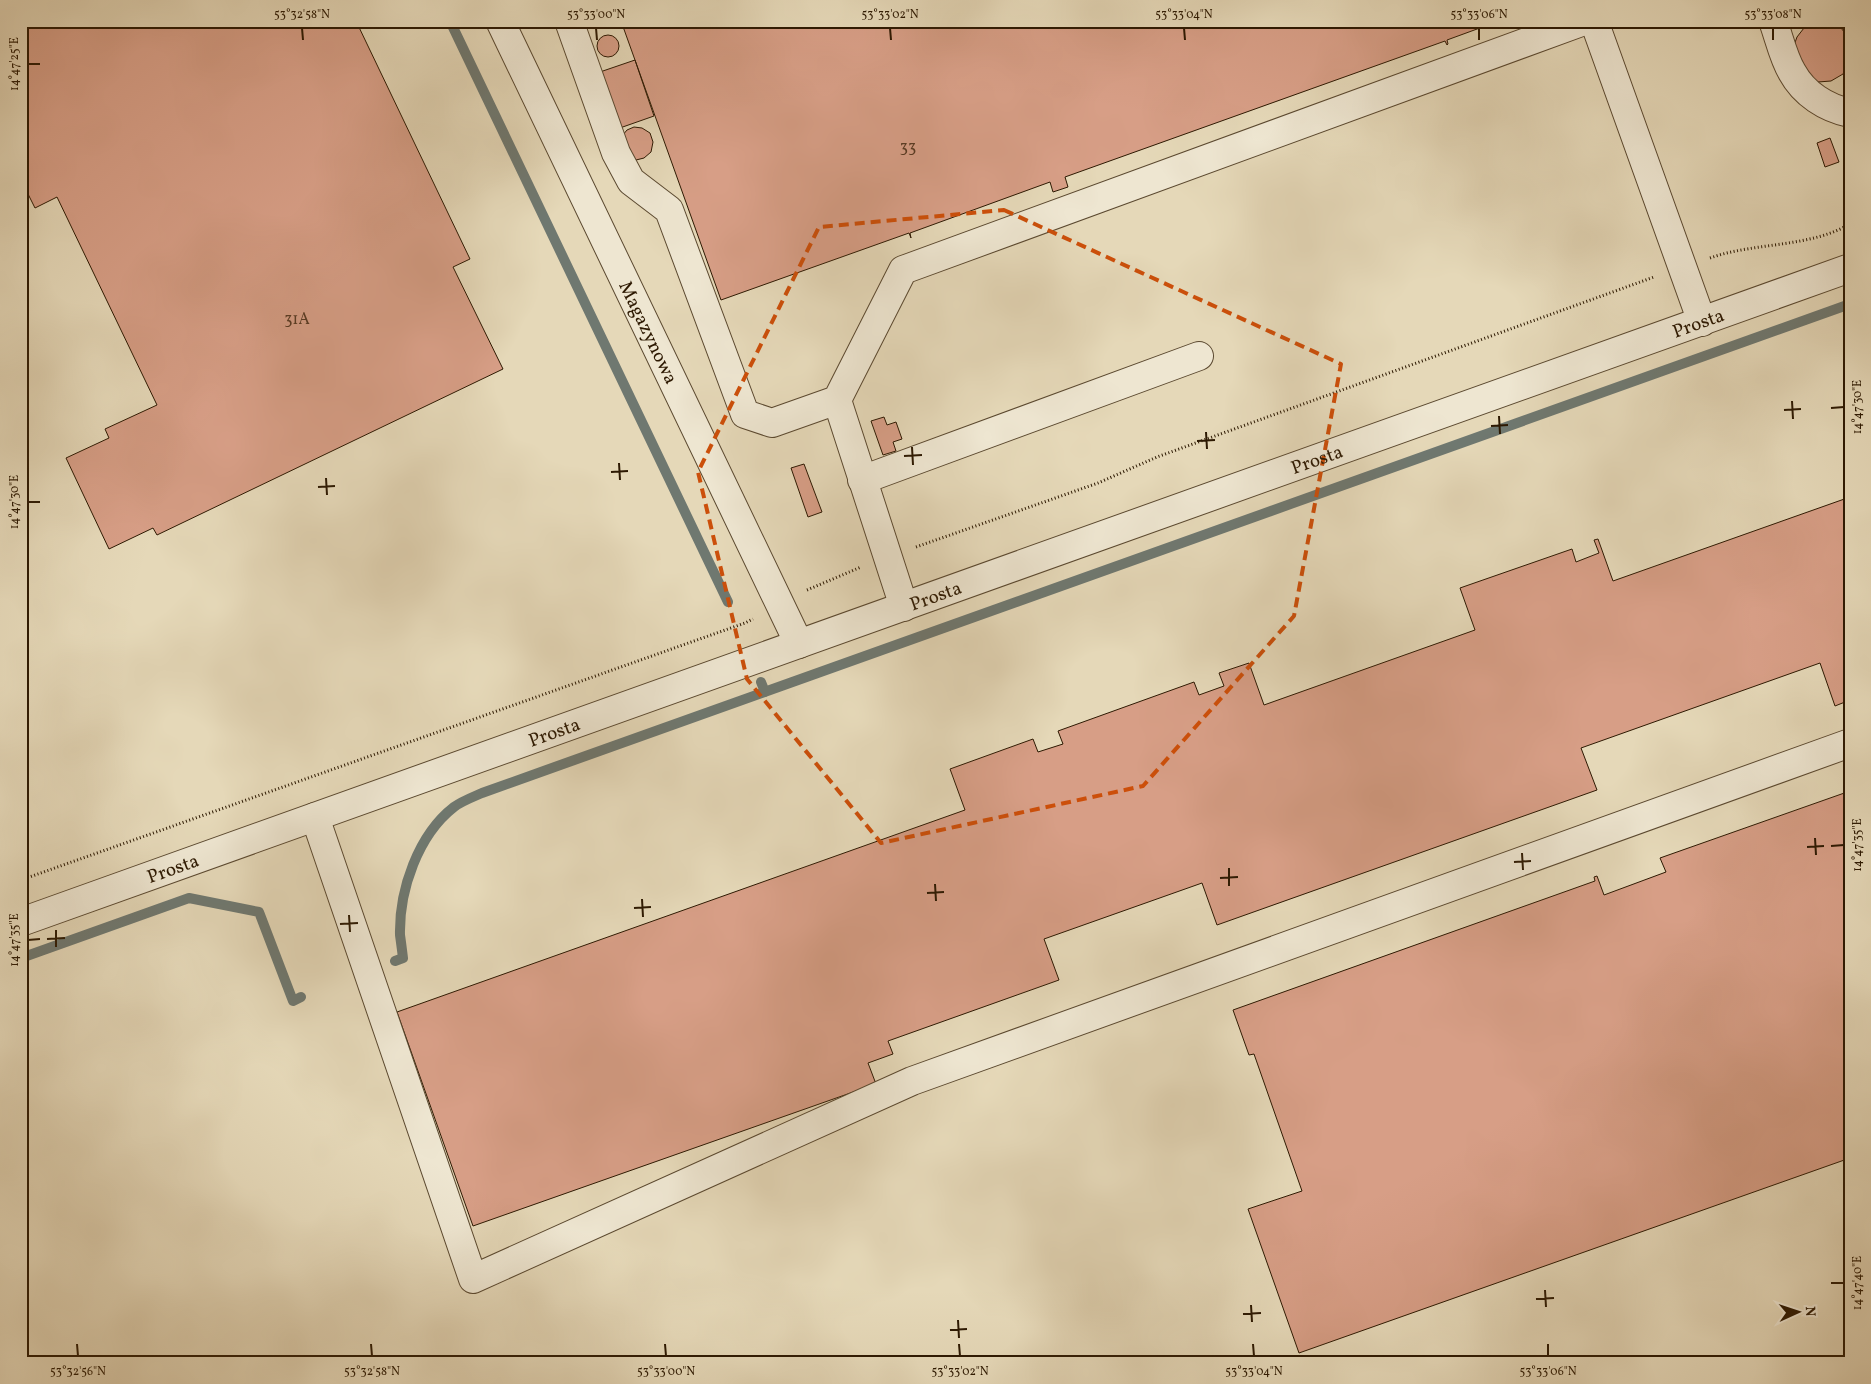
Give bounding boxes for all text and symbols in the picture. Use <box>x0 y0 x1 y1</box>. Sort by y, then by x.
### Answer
text: 53°32'58"N <box>274 7 330 23</box>
text: 53°33'00"N <box>567 7 625 23</box>
text: 53°33'02"N <box>861 7 919 23</box>
text: 53°33'04"N <box>1155 7 1213 23</box>
text: 53°33'06"N <box>1450 7 1508 23</box>
text: 53°33'08"N <box>1744 7 1802 23</box>
text: 14°47'25"E <box>7 37 23 91</box>
house number: 33 <box>900 137 916 159</box>
street label: Magazynowa <box>612 277 683 389</box>
street label: Prosta <box>1669 303 1728 345</box>
house number: 31A <box>284 309 310 331</box>
text: 14°47'30"E <box>1850 380 1866 434</box>
street label: Prosta <box>1288 439 1347 482</box>
text: 14°47'30"E <box>7 475 23 529</box>
street label: Prosta <box>906 576 966 618</box>
street label: Prosta <box>525 712 584 755</box>
text: 14°47'35"E <box>1850 818 1866 872</box>
street label: Prosta <box>144 848 203 891</box>
text: 14°47'35"E <box>7 913 23 967</box>
text: 14°47'40"E <box>1850 1256 1866 1310</box>
north arrow <box>1774 1286 1824 1336</box>
text: N <box>1800 1306 1819 1317</box>
text: 53°32'56"N <box>50 1364 106 1380</box>
text: 53°32'58"N <box>344 1364 400 1380</box>
text: 53°33'00"N <box>637 1364 695 1380</box>
text: 53°33'02"N <box>931 1364 989 1380</box>
text: 53°33'04"N <box>1225 1364 1283 1380</box>
text: 53°33'06"N <box>1519 1364 1577 1380</box>

